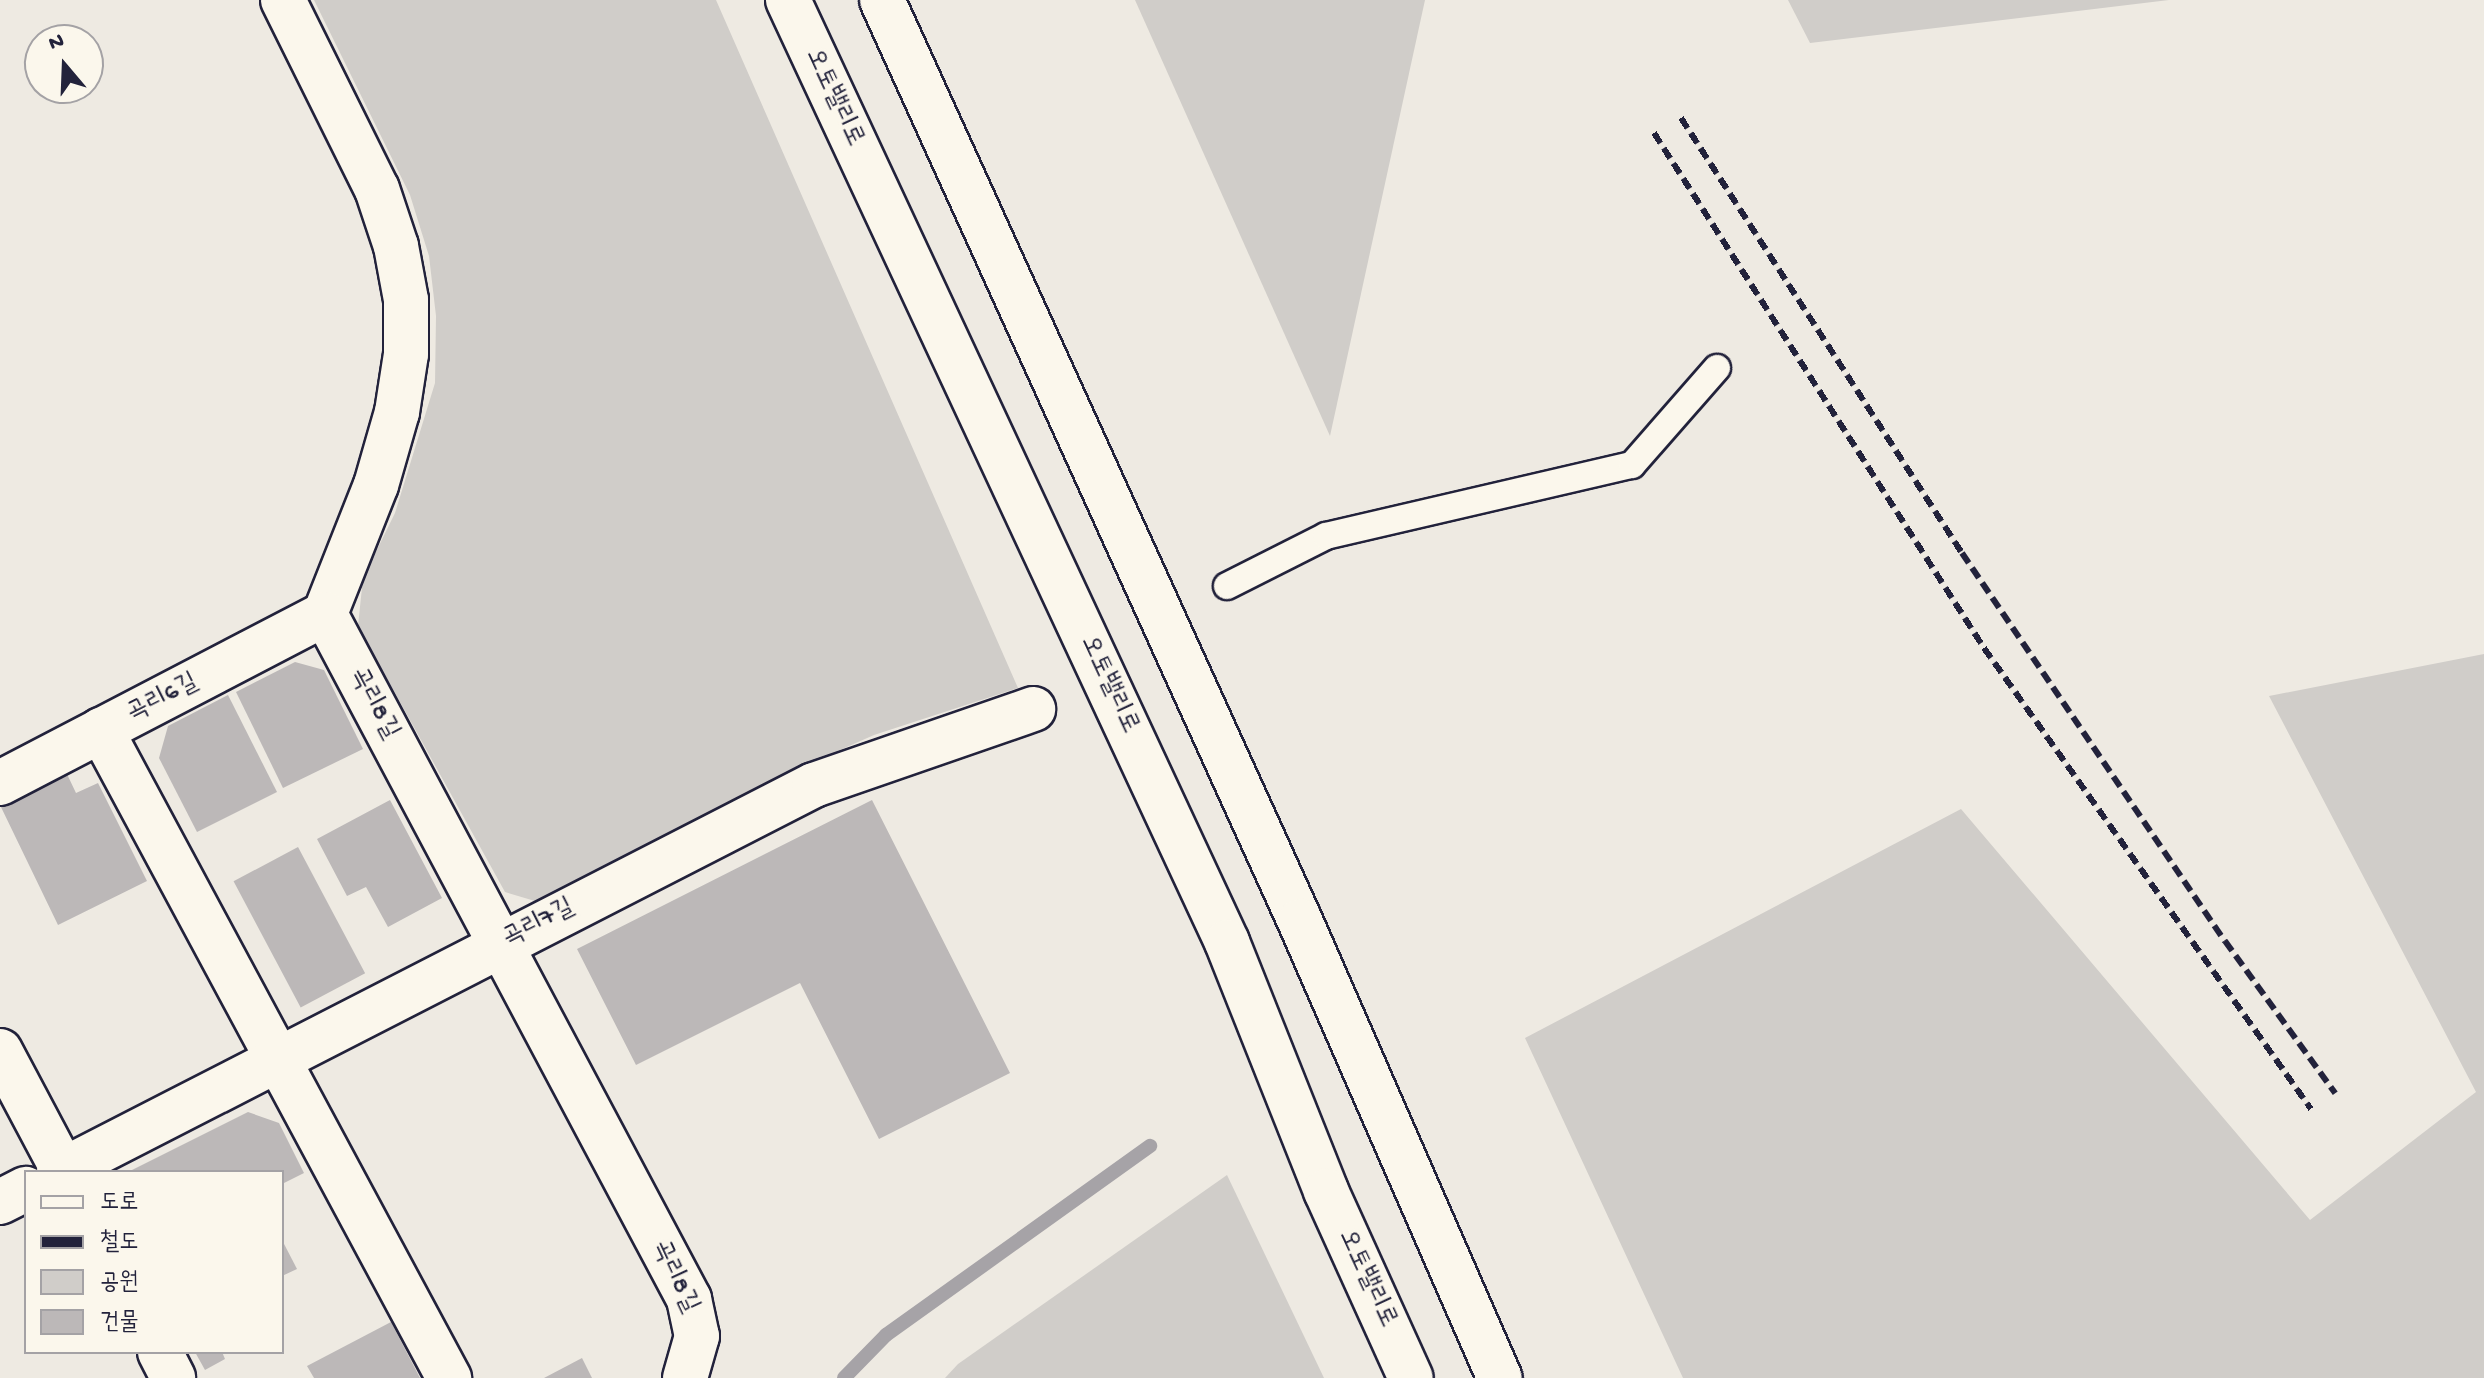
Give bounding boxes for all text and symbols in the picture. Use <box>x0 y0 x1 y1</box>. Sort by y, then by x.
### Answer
north arrow <box>24 24 104 104</box>
text: N <box>46 29 68 58</box>
street label: 오토밸리로 <box>797 44 869 152</box>
street label: 오토밸리로 <box>1072 631 1144 739</box>
street label: 곡리8길 <box>341 663 405 745</box>
street label: 곡리6길 <box>122 668 204 730</box>
street label: 곡리7길 <box>498 893 580 955</box>
legend <box>24 1170 284 1354</box>
text: 도로 <box>100 1189 139 1218</box>
street label: 오토밸리로 <box>1330 1225 1402 1333</box>
text: 철도 <box>100 1229 139 1258</box>
street label: 곡리8길 <box>644 1236 704 1318</box>
text: 공원 <box>100 1269 139 1298</box>
text: 건물 <box>100 1309 139 1338</box>

